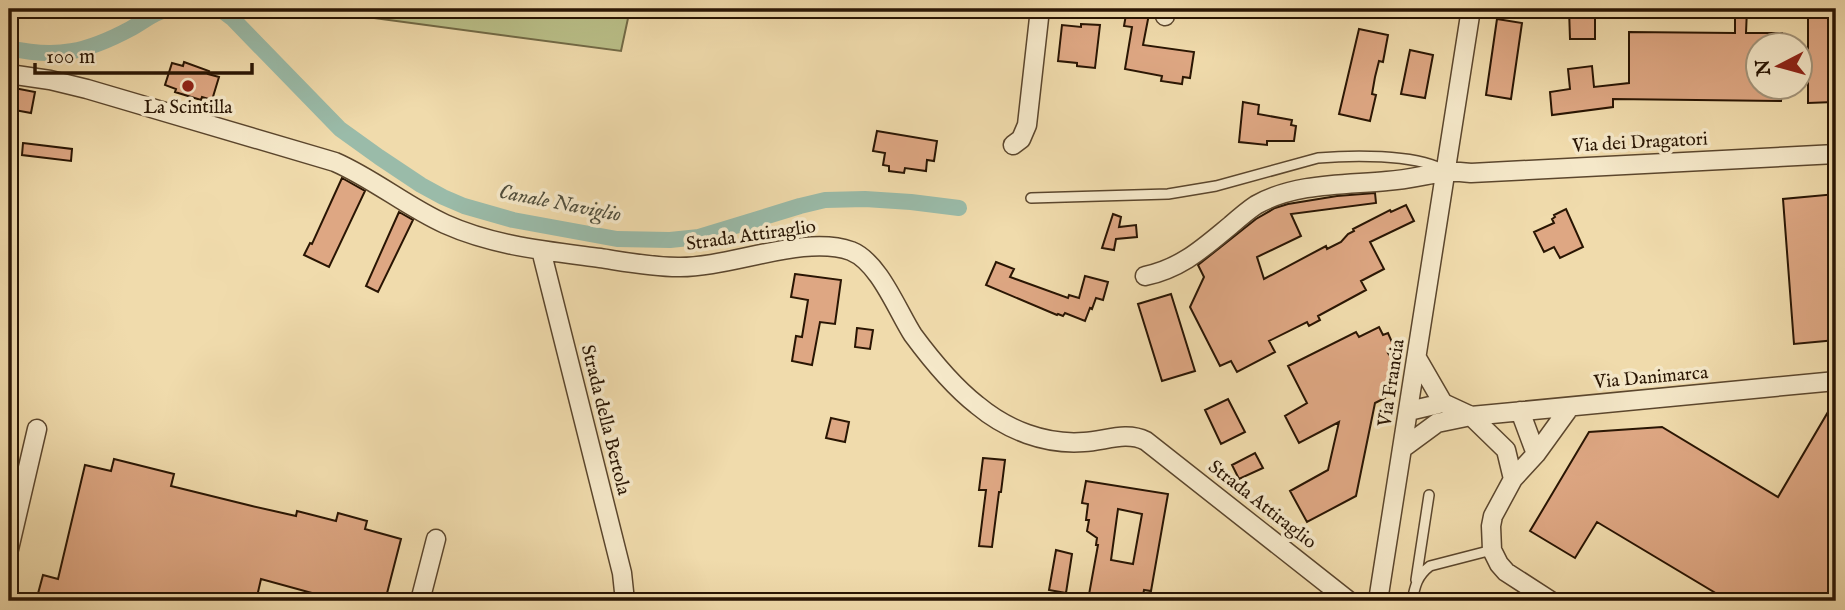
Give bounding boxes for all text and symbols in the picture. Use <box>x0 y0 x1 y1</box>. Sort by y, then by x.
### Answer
scale bar <box>35 32 252 76</box>
north arrow <box>1744 32 1814 102</box>
text: 100 m <box>46 44 95 71</box>
text: N <box>1751 58 1777 78</box>
marker: La Scintilla <box>180 78 196 94</box>
place label: La Scintilla <box>143 96 233 120</box>
street label: Via dei Dragatori <box>1571 127 1708 159</box>
water label: Canale Naviglio <box>497 179 623 229</box>
street label: Strada Attiraglio <box>685 215 817 257</box>
street label: Via Francia <box>1373 337 1411 430</box>
street label: Strada della Bertola <box>575 342 635 498</box>
street label: Via Danimarca <box>1592 361 1710 395</box>
street label: Strada Attiraglio <box>1203 455 1321 555</box>

